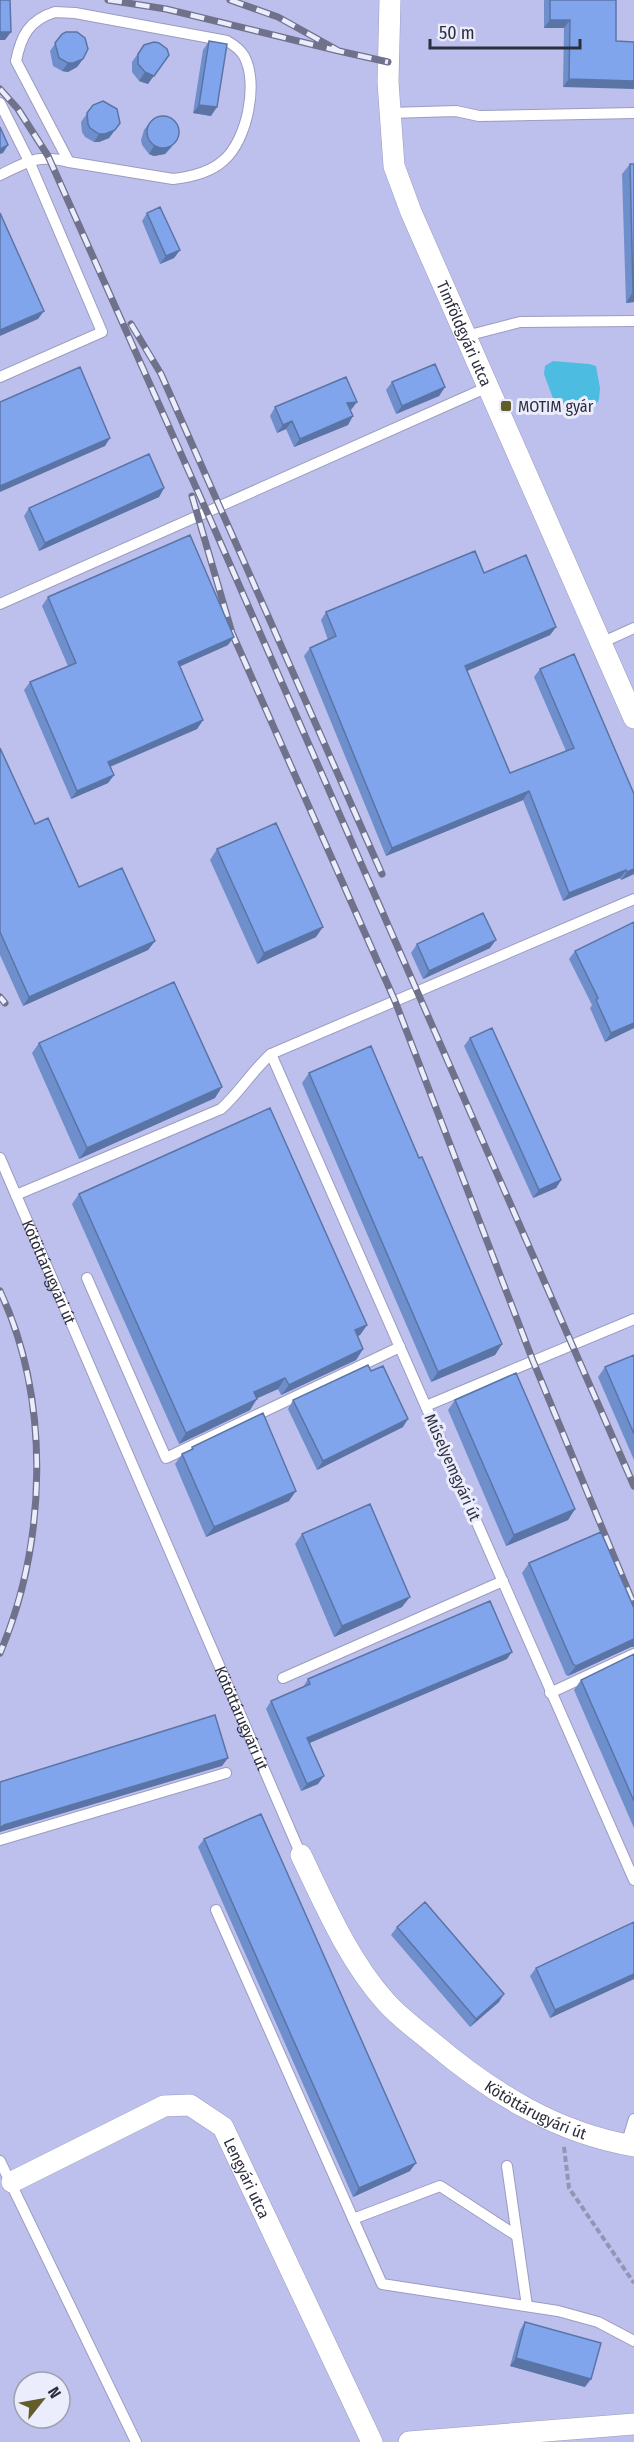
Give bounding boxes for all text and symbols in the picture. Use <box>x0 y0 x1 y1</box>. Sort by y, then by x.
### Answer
scale bar <box>430 12 580 50</box>
text: 50 m <box>439 22 475 44</box>
street label: Timföldgyári utca <box>433 278 496 389</box>
place label: MOTIM gyár <box>518 397 594 416</box>
marker: MOTIM gyár <box>499 399 513 413</box>
street label: Kötöttárugyári út <box>18 1217 80 1328</box>
street label: Műselyemgyári út <box>420 1411 485 1524</box>
street label: Kötöttárugyári út <box>211 1663 273 1774</box>
street label: Kötöttárugyári út <box>481 2076 589 2144</box>
street label: Lengyári utca <box>220 2135 274 2222</box>
north arrow <box>12 2370 72 2430</box>
text: N <box>44 2384 65 2402</box>

